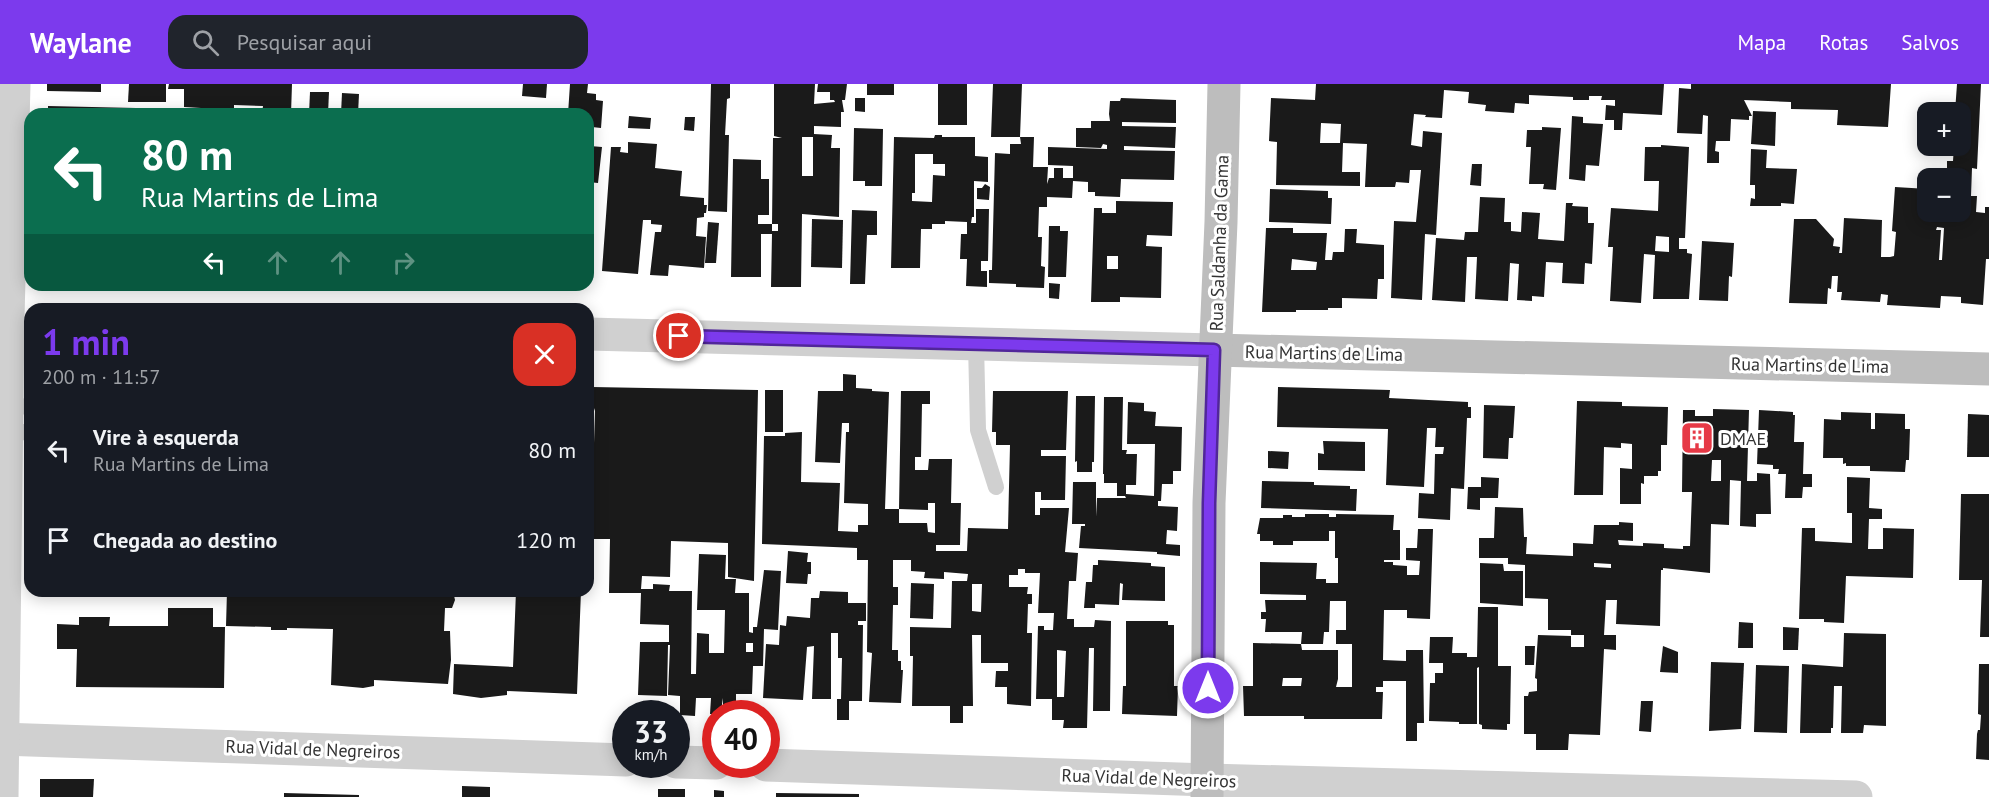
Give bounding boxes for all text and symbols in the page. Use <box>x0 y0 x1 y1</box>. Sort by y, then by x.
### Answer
search box <box>168 15 588 69</box>
text: Waylane <box>30 24 132 61</box>
icon: search <box>189 26 222 59</box>
text: Pesquisar aqui <box>237 28 372 56</box>
text: Mapa <box>1737 29 1786 56</box>
text: Rotas <box>1819 29 1868 56</box>
text: Salvos <box>1901 29 1959 56</box>
map controls <box>1917 102 1971 222</box>
button: + <box>1917 102 1971 156</box>
text: 80 m <box>141 127 233 182</box>
icon: left <box>42 132 120 210</box>
street label: Rua Saldanha da Gama <box>1204 154 1234 332</box>
button: − <box>1917 168 1971 222</box>
text: Rua Martins de Lima <box>141 180 378 214</box>
icon: left <box>198 246 231 279</box>
icon: ahead <box>261 246 294 279</box>
icon: ahead <box>324 246 357 279</box>
icon: right <box>387 246 420 279</box>
pin <box>653 310 704 361</box>
text: 1 min <box>42 318 130 365</box>
icon: arrive <box>662 319 695 352</box>
button: close <box>513 323 576 386</box>
street label: Rua Martins de Lima <box>1245 340 1403 366</box>
street label: Rua Martins de Lima <box>1731 352 1889 378</box>
text: 200 m · 11:57 <box>42 364 160 390</box>
building icon: DMAE <box>1679 420 1715 456</box>
text: Vire à esquerda <box>93 423 239 451</box>
place label: DMAE <box>1720 427 1766 450</box>
icon: left <box>42 434 75 467</box>
text: 80 m <box>528 436 576 464</box>
text: Rua Martins de Lima <box>93 451 269 477</box>
icon: arrive <box>42 524 75 557</box>
text: Chegada ao destino <box>93 526 277 554</box>
text: 120 m <box>516 526 576 554</box>
position arrow <box>1176 656 1240 720</box>
speed limit sign: 40 <box>702 700 780 778</box>
text: 33 <box>634 712 668 751</box>
street label: Rua Vidal de Negreiros <box>225 734 401 764</box>
text: km/h <box>635 745 667 764</box>
street label: Rua Vidal de Negreiros <box>1061 763 1237 793</box>

